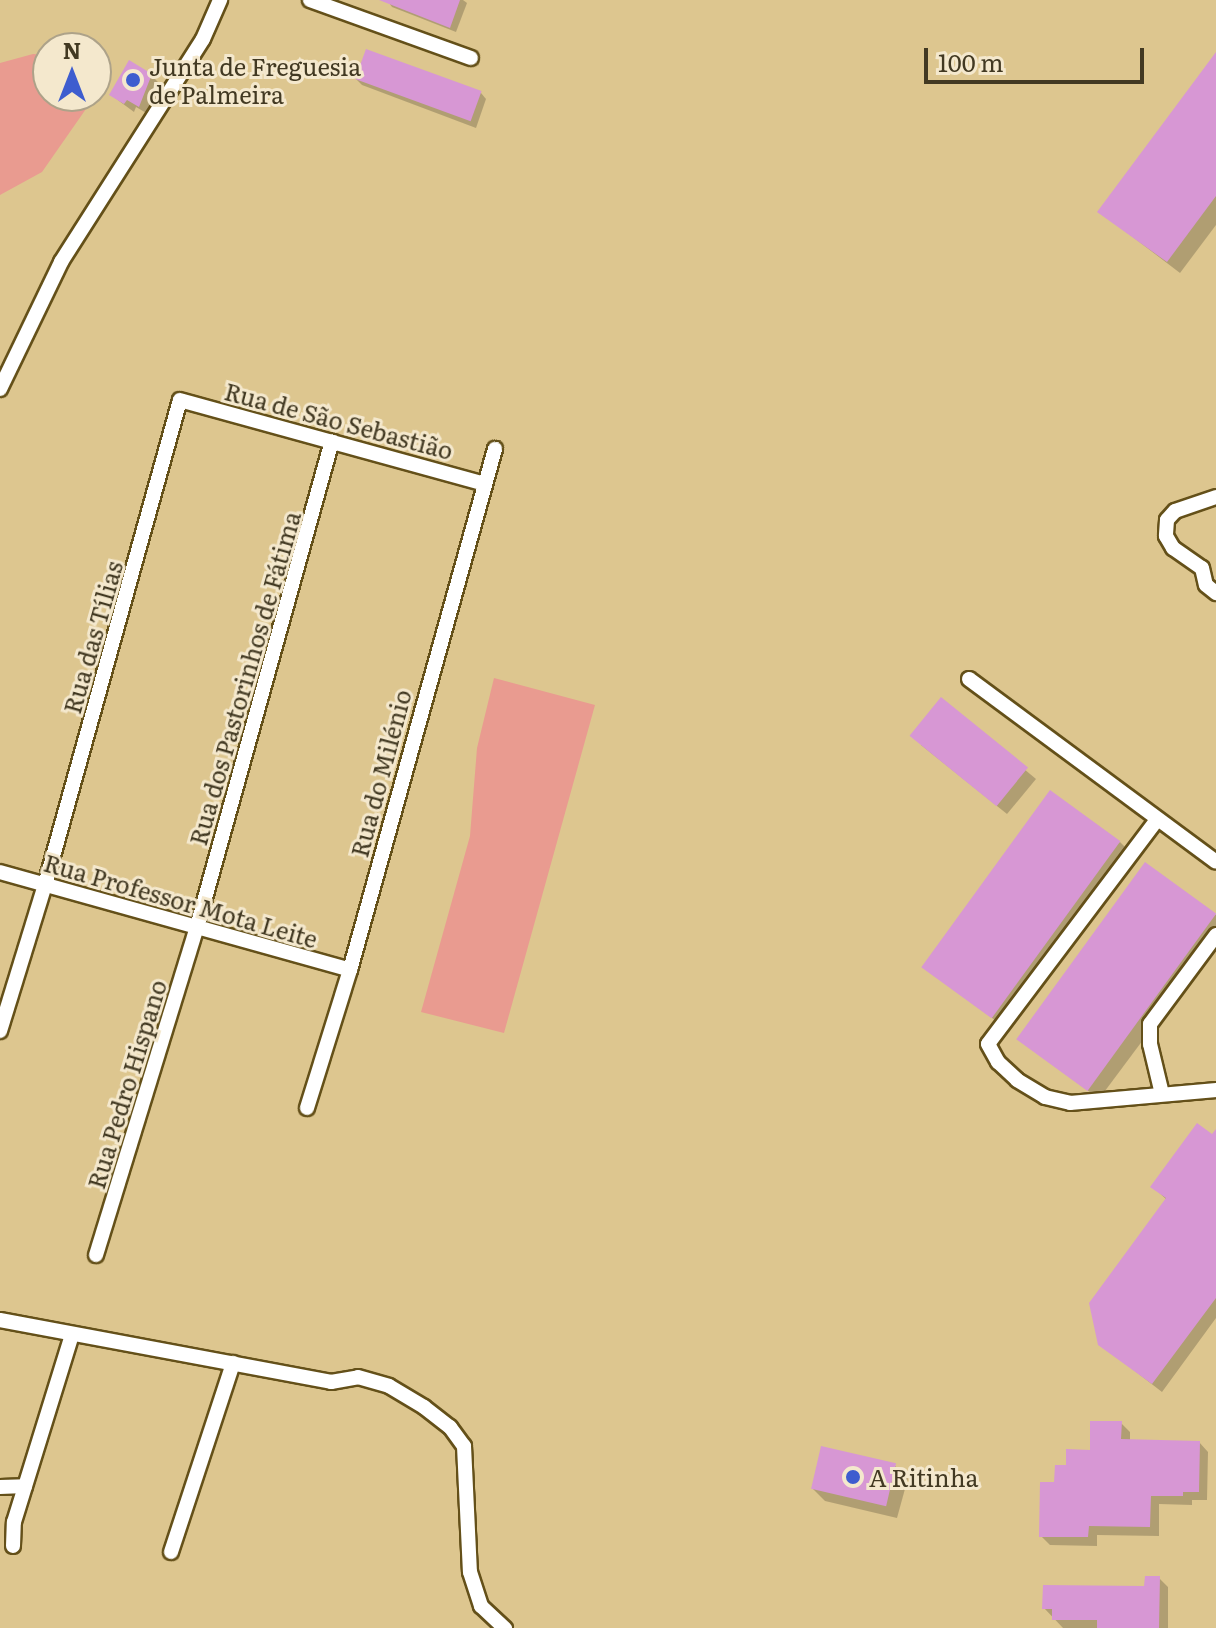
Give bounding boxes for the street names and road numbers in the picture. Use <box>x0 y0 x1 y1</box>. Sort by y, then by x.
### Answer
street label: Rua de São Sebastião <box>222 376 456 464</box>
street label: Rua dos Pastorinhos de Fátima <box>182 508 306 848</box>
street label: Rua das Tílias <box>56 557 128 717</box>
street label: Rua do Milénio <box>344 686 416 860</box>
street label: Rua Professor Mota Leite <box>41 847 321 953</box>
street label: Rua Pedro Hispano <box>81 976 171 1192</box>

